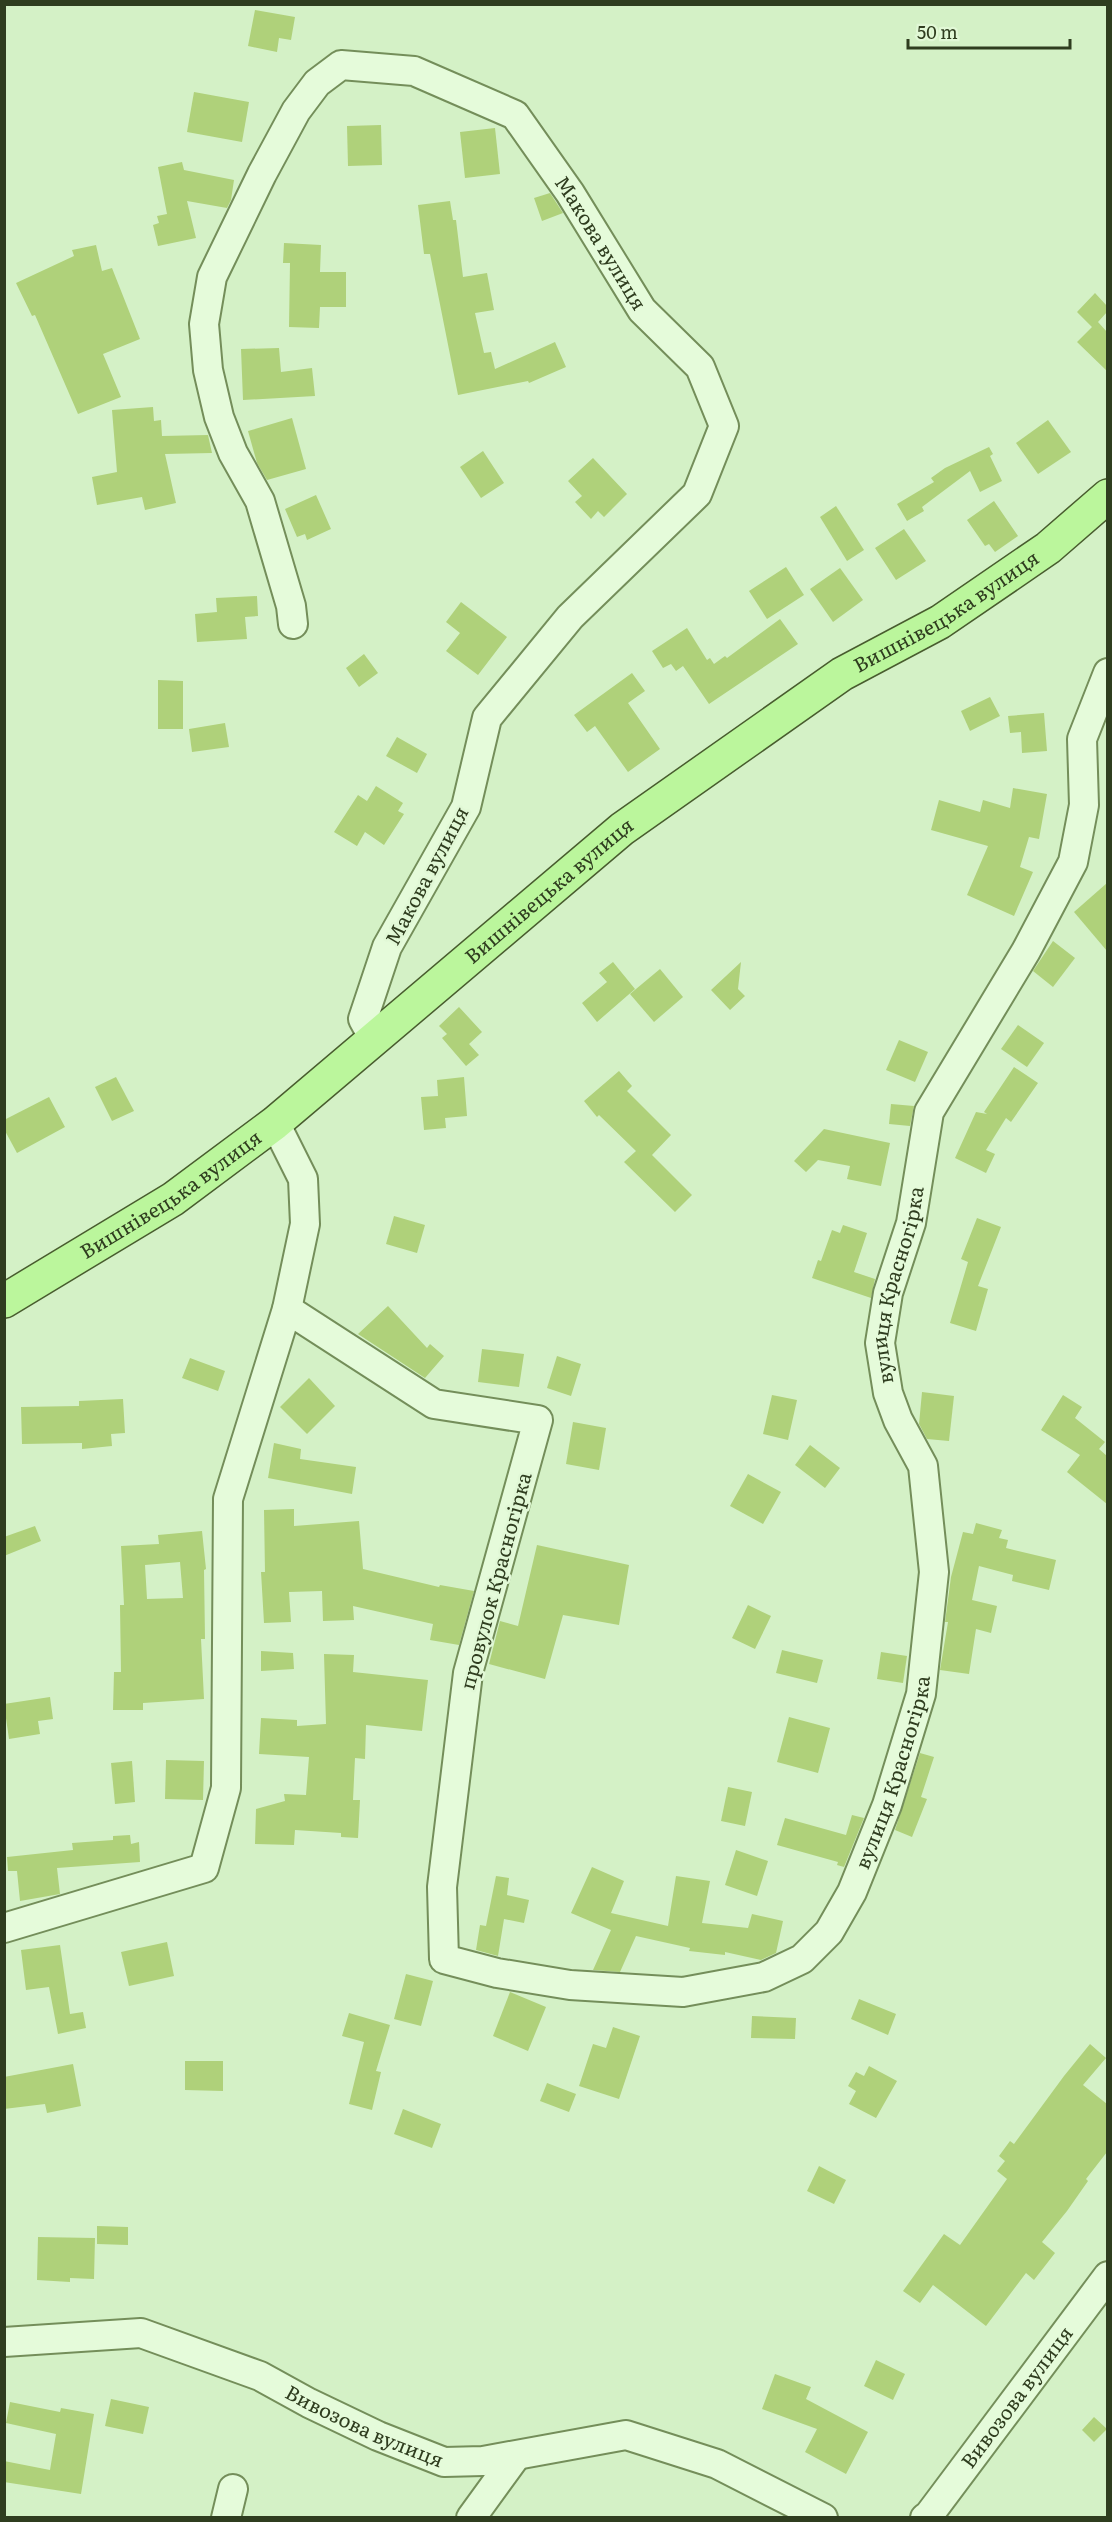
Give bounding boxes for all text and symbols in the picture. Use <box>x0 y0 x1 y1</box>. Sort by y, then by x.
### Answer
scale bar <box>908 12 1070 50</box>
text: 50 m <box>917 18 958 45</box>
street label: Макова вулиця <box>549 168 655 315</box>
street label: Вишнівецька вулиця <box>847 542 1044 679</box>
street label: Макова вулиця <box>376 800 475 950</box>
street label: Вишнівецька вулиця <box>457 809 639 969</box>
street label: Вишнівецька вулиця <box>73 1121 267 1265</box>
street label: вулиця Красногірка <box>862 1184 930 1386</box>
street label: провулок Красногірка <box>451 1468 538 1693</box>
street label: вулиця Красногірка <box>846 1674 936 1873</box>
street label: Вивозова вулиця <box>952 2319 1079 2474</box>
street label: Вивозова вулиця <box>281 2376 449 2473</box>

